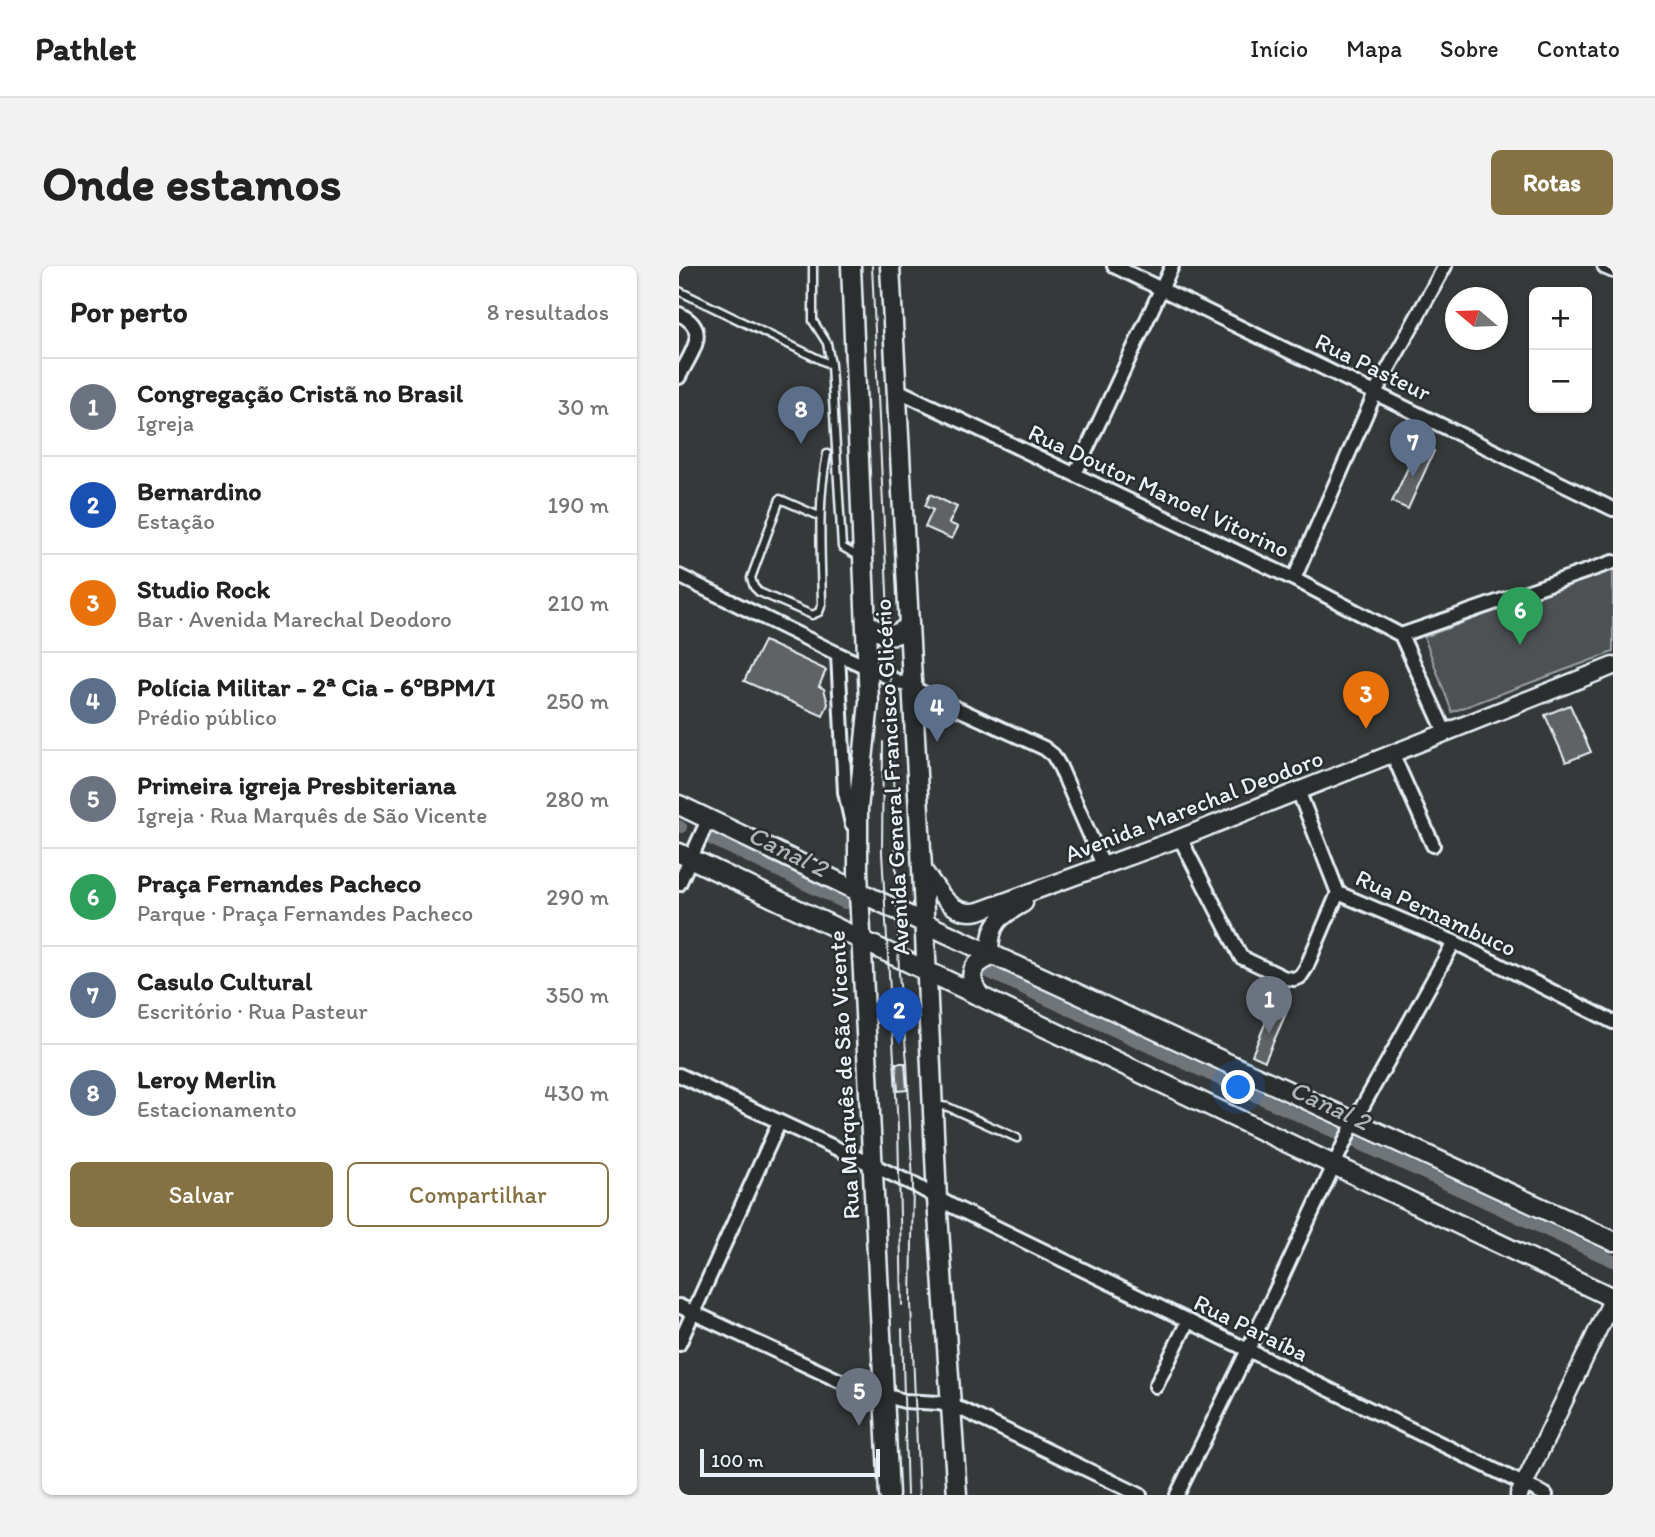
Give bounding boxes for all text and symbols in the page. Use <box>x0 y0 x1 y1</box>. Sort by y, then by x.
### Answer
text: Pathlet <box>35 29 137 68</box>
text: Início <box>1250 34 1308 63</box>
text: Mapa <box>1346 34 1402 63</box>
text: Sobre <box>1440 34 1499 63</box>
text: Contato <box>1537 34 1620 63</box>
button: Rotas <box>1491 150 1613 215</box>
text: Onde estamos <box>42 153 342 212</box>
north arrow <box>1445 287 1508 350</box>
map controls <box>1529 287 1592 413</box>
button: + <box>1529 287 1592 350</box>
text: Por perto <box>70 293 188 330</box>
text: 8 resultados <box>487 298 609 326</box>
street label: Rua Pasteur <box>1311 326 1436 407</box>
button: − <box>1529 350 1592 413</box>
text: Congregação Cristã no Brasil <box>137 377 463 409</box>
pin: 8 <box>778 386 824 444</box>
text: 1 <box>88 393 98 421</box>
text: 30 m <box>558 393 609 421</box>
text: Igreja <box>137 409 194 437</box>
street label: Rua Doutor Manoel Vitorino <box>1024 417 1295 564</box>
pin: 7 <box>1390 419 1436 477</box>
text: Bernardino <box>137 475 262 507</box>
text: 2 <box>87 491 99 519</box>
text: 190 m <box>548 491 609 519</box>
text: Estação <box>137 507 215 535</box>
text: Studio Rock <box>137 573 270 605</box>
pin: 6 <box>1497 587 1543 645</box>
text: 3 <box>87 589 99 617</box>
text: 210 m <box>548 589 609 617</box>
street label: Avenida General Francisco Glicério <box>868 598 915 956</box>
text: Bar · Avenida Marechal Deodoro <box>137 605 452 633</box>
text: Polícia Militar - 2ª Cia - 6ºBPM/I <box>137 671 495 703</box>
pin: 3 <box>1343 671 1389 729</box>
pin: 4 <box>914 684 960 742</box>
text: 4 <box>86 687 100 715</box>
text: 250 m <box>546 687 609 715</box>
text: Prédio público <box>137 703 277 731</box>
street label: Avenida Marechal Deodoro <box>1061 743 1327 868</box>
text: Primeira igreja Presbiteriana <box>137 769 456 801</box>
text: 5 <box>87 785 99 813</box>
text: 280 m <box>546 785 609 813</box>
text: Igreja · Rua Marquês de São Vicente <box>137 801 487 829</box>
water label: Canal 2 <box>743 818 835 885</box>
street label: Rua Pernambuco <box>1351 863 1521 962</box>
text: Praça Fernandes Pacheco <box>137 867 421 899</box>
text: 6 <box>87 883 99 911</box>
text: 290 m <box>546 883 609 911</box>
text: Parque · Praça Fernandes Pacheco <box>137 899 473 927</box>
street label: Rua Marquês de São Vicente <box>821 930 866 1220</box>
text: Casulo Cultural <box>137 965 312 997</box>
pin: 1 <box>1246 976 1292 1034</box>
text: 7 <box>87 981 99 1009</box>
text: 350 m <box>546 981 609 1009</box>
pin: 2 <box>876 987 922 1045</box>
text: Escritório · Rua Pasteur <box>137 997 368 1025</box>
text: Leroy Merlin <box>137 1063 276 1095</box>
your location <box>1221 1070 1255 1104</box>
water label: Canal 2 <box>1285 1073 1377 1138</box>
text: 8 <box>87 1079 99 1107</box>
text: 430 m <box>544 1079 609 1107</box>
text: Estacionamento <box>137 1095 297 1123</box>
button: Salvar <box>70 1162 333 1227</box>
button: Compartilhar <box>347 1162 609 1227</box>
street label: Rua Paraíba <box>1189 1287 1313 1368</box>
pin: 5 <box>836 1368 882 1426</box>
scale bar <box>700 1446 880 1478</box>
text: 100 m <box>711 1449 763 1472</box>

